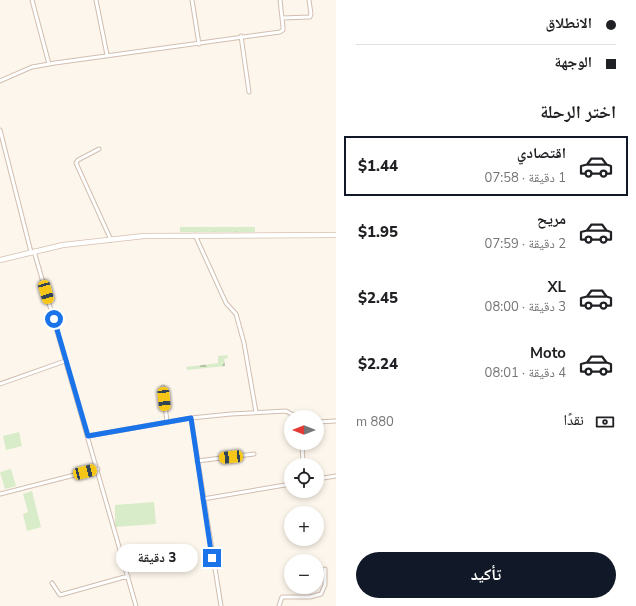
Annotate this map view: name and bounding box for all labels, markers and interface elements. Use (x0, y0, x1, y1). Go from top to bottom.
text: الانطلاق (546, 13, 592, 33)
text: الوجهة (554, 52, 592, 72)
text: اختر الرحلة (540, 100, 616, 124)
text: اقتصادي (517, 143, 566, 163)
icon: car (578, 148, 614, 184)
text: $1.44 (358, 156, 398, 176)
text: 1 دقيقة · 07:58 (485, 169, 566, 187)
text: مريح (537, 209, 566, 229)
icon: car (578, 214, 614, 250)
text: $1.95 (358, 222, 398, 242)
text: 2 دقيقة · 07:59 (485, 235, 566, 253)
text: XL (547, 277, 566, 297)
car (37, 279, 55, 305)
icon: car (578, 280, 614, 316)
text: $2.45 (358, 288, 398, 308)
text: 3 دقيقة · 08:00 (485, 298, 566, 316)
route start (45, 310, 63, 328)
text: Moto (530, 343, 566, 363)
icon: car (578, 346, 614, 382)
text: $2.24 (358, 354, 398, 374)
text: 4 دقيقة · 08:01 (485, 364, 566, 382)
car (157, 386, 171, 412)
north arrow (284, 410, 324, 450)
map controls (284, 410, 324, 594)
text: نقدًا (563, 410, 584, 430)
icon: cash (594, 411, 616, 433)
text: 880 m (356, 413, 394, 431)
car (218, 450, 244, 464)
button: locate (284, 458, 324, 498)
car (72, 463, 98, 481)
button: + (284, 506, 324, 546)
callout: 3 دقيقة (116, 544, 198, 572)
text: 3 دقيقة (138, 549, 176, 567)
route end (203, 549, 221, 567)
button: تأكيد (356, 552, 616, 598)
button: − (284, 554, 324, 594)

